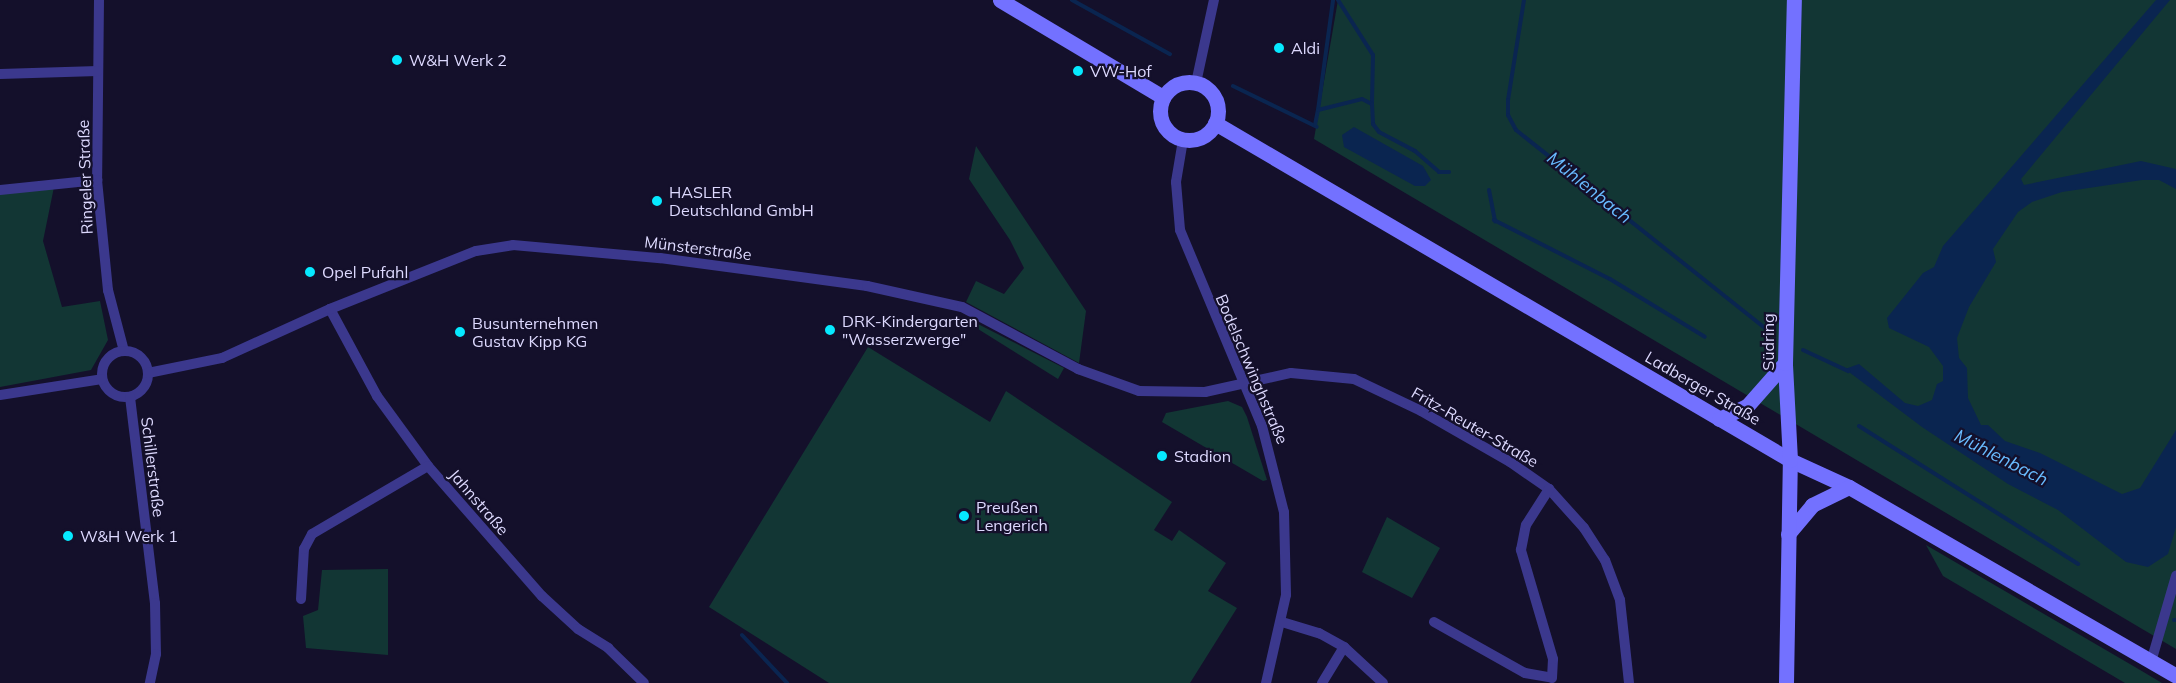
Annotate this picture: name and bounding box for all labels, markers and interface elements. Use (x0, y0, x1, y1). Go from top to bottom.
place label: Aldi (1291, 38, 1320, 58)
marker: Aldi (1272, 41, 1286, 55)
place label: W&H Werk 2 (409, 50, 507, 70)
marker: W&H Werk 2 (390, 53, 404, 67)
place label: VW-Hof (1090, 61, 1152, 81)
marker: VW-Hof (1071, 64, 1085, 78)
street label: Ringeler Straße (73, 119, 97, 235)
water label: Mühlenbach (1543, 147, 1635, 229)
place label: HASLER Deutschland GmbH (669, 182, 814, 220)
marker: HASLER Deutschland GmbH (650, 194, 664, 208)
street label: Münsterstraße (643, 232, 753, 264)
place label: Opel Pufahl (322, 262, 408, 282)
marker: Opel Pufahl (303, 265, 317, 279)
street label: Bodelschwinghstraße (1212, 291, 1292, 447)
place label: DRK-Kindergarten "Wasserzwerge" (842, 311, 978, 349)
place label: Busunternehmen Gustav Kipp KG (472, 313, 598, 351)
street label: Südring (1758, 313, 1778, 371)
marker: DRK-Kindergarten "Wasserzwerge" (823, 323, 837, 337)
marker: Busunternehmen Gustav Kipp KG (453, 325, 467, 339)
street label: Ladberger Straße (1642, 347, 1764, 429)
street label: Fritz-Reuter-Straße (1408, 383, 1542, 471)
street label: Schillerstraße (137, 416, 169, 518)
water label: Mühlenbach (1951, 425, 2051, 491)
place label: Stadion (1174, 446, 1231, 466)
marker: Stadion (1155, 449, 1169, 463)
street label: Jahnstraße (445, 465, 513, 539)
place label: Preußen Lengerich (976, 497, 1048, 535)
marker: Preußen Lengerich (957, 509, 971, 523)
place label: W&H Werk 1 (80, 526, 178, 546)
marker: W&H Werk 1 (61, 529, 75, 543)

